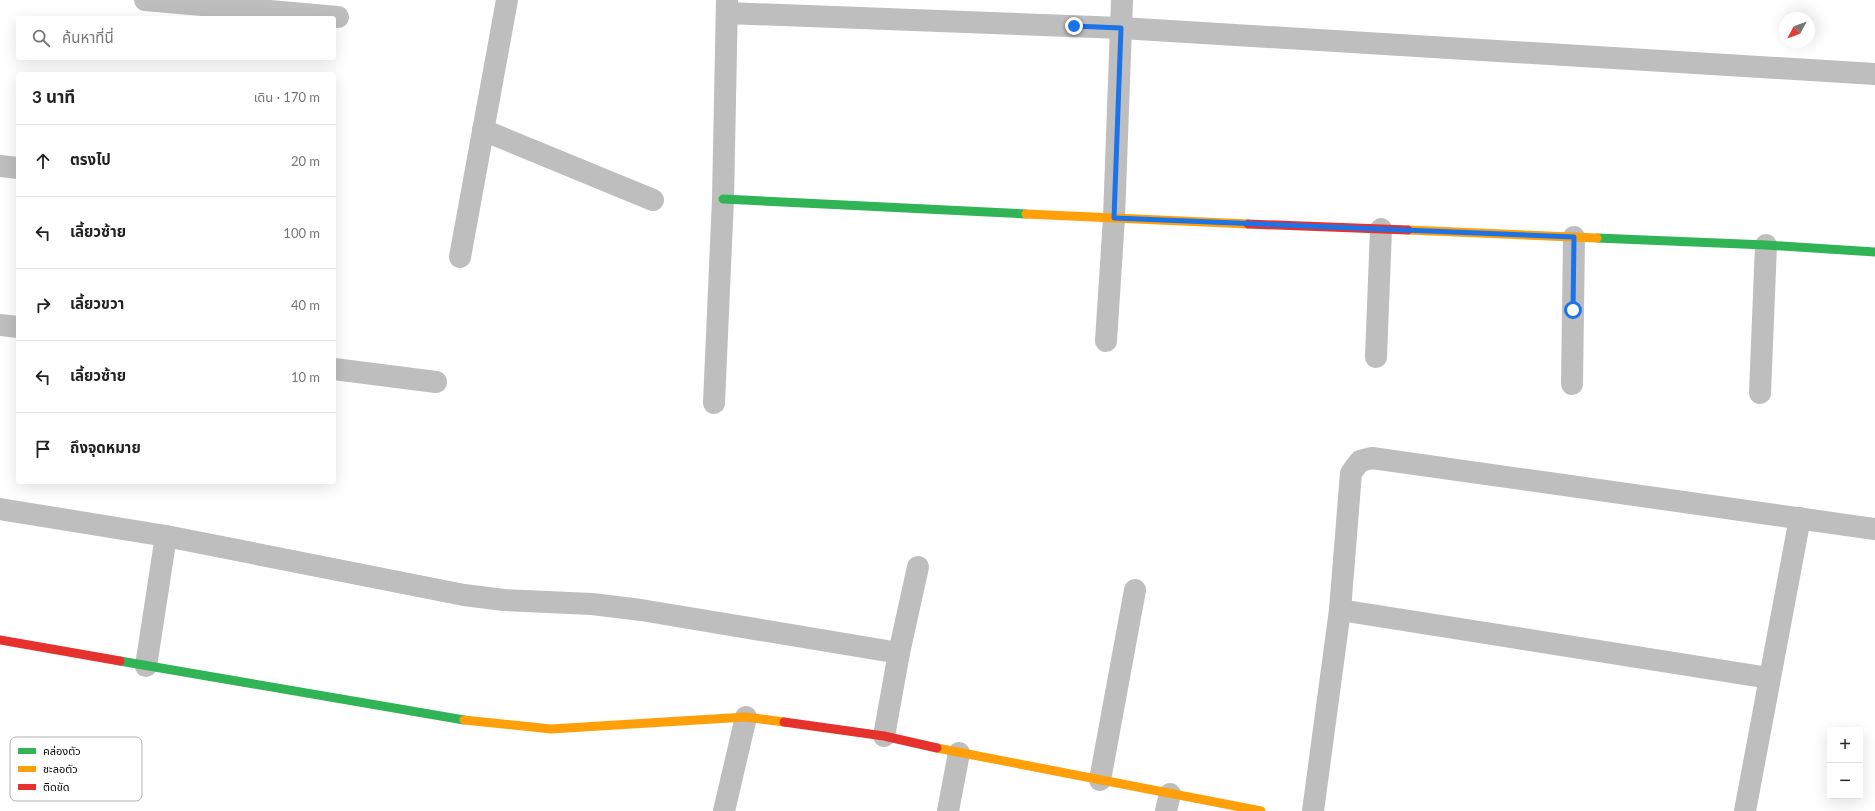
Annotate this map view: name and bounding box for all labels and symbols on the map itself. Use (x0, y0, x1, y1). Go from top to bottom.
north arrow (1779, 12, 1815, 48)
route end (1065, 17, 1083, 35)
route start (1564, 301, 1582, 319)
legend (10, 737, 142, 801)
text: คล่องตัว (43, 744, 81, 757)
text: ชะลอตัว (43, 762, 78, 775)
text: ติดขัด (43, 780, 70, 793)

